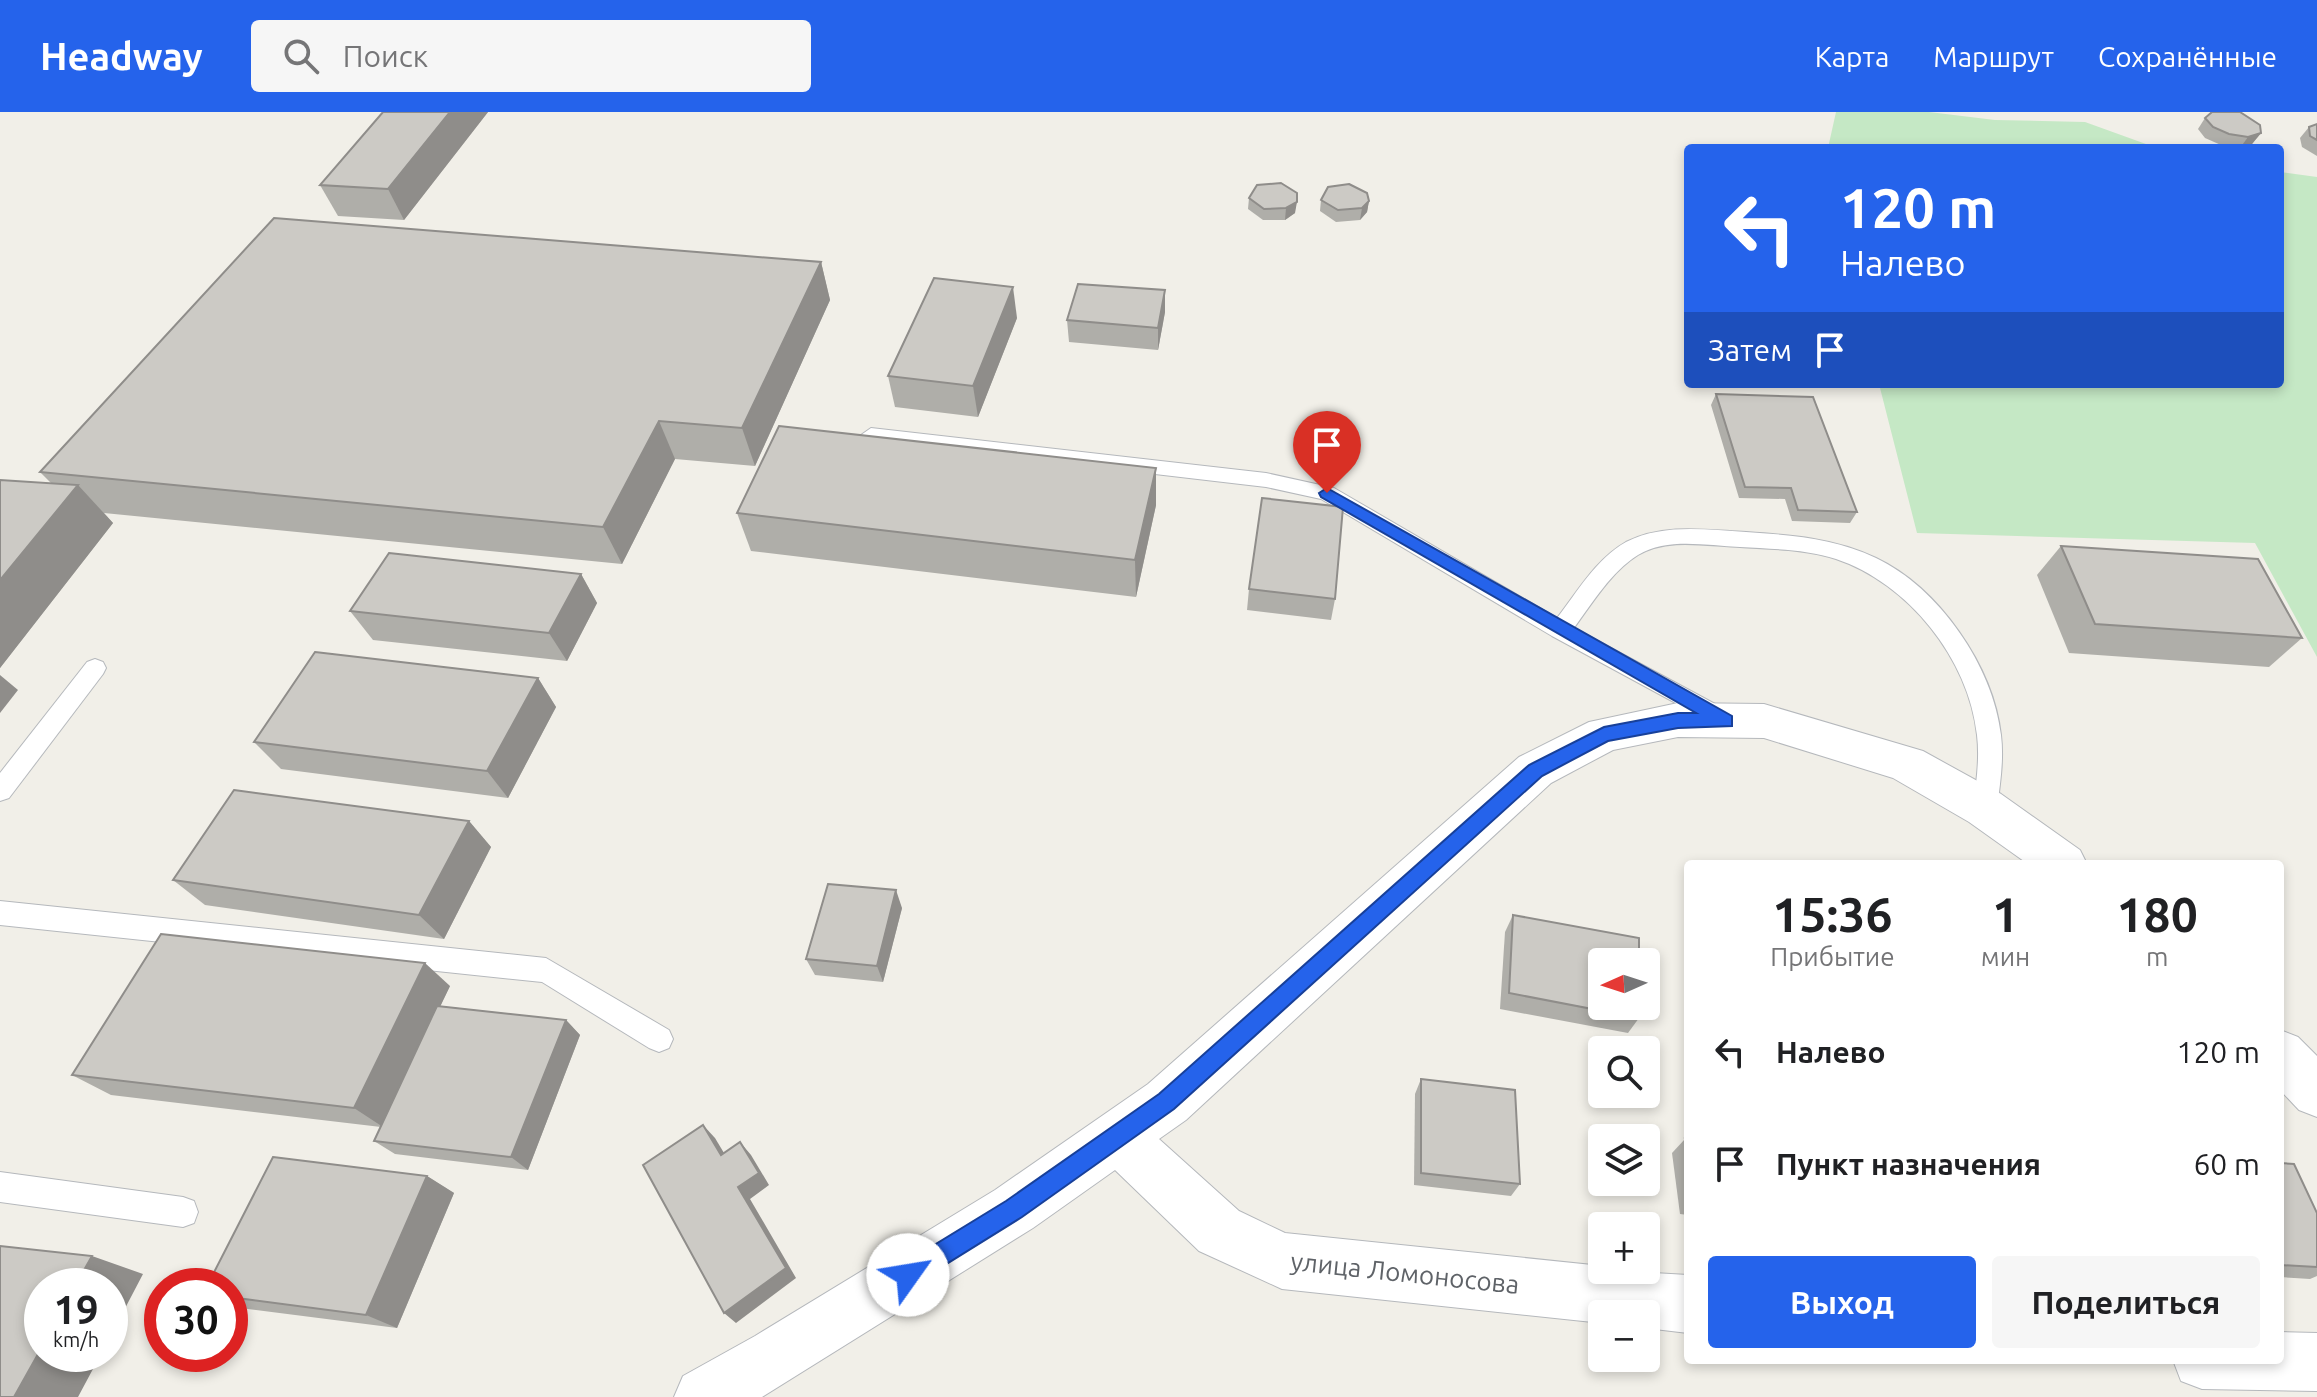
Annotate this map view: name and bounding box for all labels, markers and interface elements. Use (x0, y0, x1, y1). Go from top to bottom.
search box (251, 20, 811, 92)
icon: search (279, 34, 323, 78)
text: Headway (40, 35, 203, 77)
text: Поиск (343, 39, 428, 73)
text: Карта (1815, 41, 1889, 72)
text: Маршрут (1933, 41, 2054, 72)
text: Сохранённые (2098, 41, 2277, 72)
icon: left (1708, 176, 1812, 280)
text: 120 m (1840, 176, 1996, 239)
text: Налево (1840, 242, 1965, 283)
icon: arrive (1808, 328, 1852, 372)
text: Затем (1708, 333, 1792, 367)
pin (1293, 411, 1361, 493)
icon: arrive (1305, 423, 1349, 467)
text: 15:36 (1772, 887, 1892, 941)
text: 1 (1992, 887, 2019, 941)
text: 180 (2117, 887, 2198, 941)
text: Прибытие (1770, 942, 1895, 971)
text: мин (1981, 942, 2030, 971)
text: m (2146, 942, 2168, 971)
north arrow (1588, 948, 1660, 1020)
map controls (1588, 948, 1660, 1372)
icon: left (1708, 1030, 1752, 1074)
text: Налево (1776, 1035, 1886, 1069)
text: 120 m (2176, 1035, 2260, 1069)
button: search (1588, 1036, 1660, 1108)
button: layers (1588, 1124, 1660, 1196)
icon: arrive (1708, 1142, 1752, 1186)
text: Пункт назначения (1776, 1147, 2041, 1181)
text: 60 m (2193, 1147, 2260, 1181)
button: + (1588, 1212, 1660, 1284)
position arrow (866, 1233, 950, 1317)
street label: улица Ломоносова (1289, 1246, 1521, 1299)
button: Выход (1708, 1256, 1976, 1348)
button: Поделиться (1992, 1256, 2260, 1348)
speed limit sign: 30 (144, 1268, 248, 1372)
text: 19 (53, 1287, 99, 1332)
button: − (1588, 1300, 1660, 1372)
text: km/h (53, 1328, 99, 1351)

